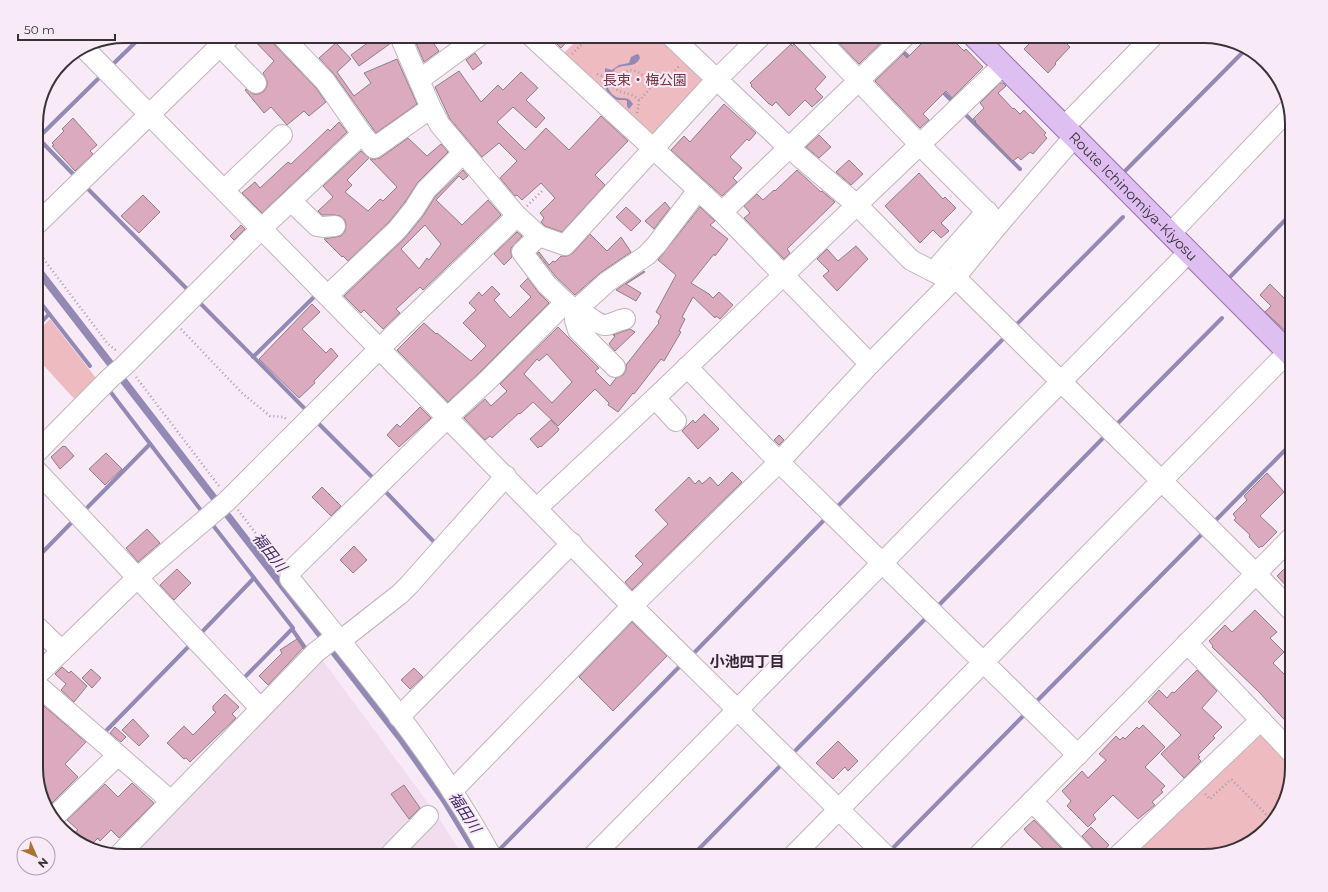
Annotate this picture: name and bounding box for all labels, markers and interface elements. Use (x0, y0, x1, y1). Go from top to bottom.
scale bar (18, 16, 115, 42)
text: 50 m (24, 22, 55, 37)
park label: 長束・梅公園 (603, 71, 687, 89)
street label: Route Ichinomiya-Kiyosu (1065, 128, 1201, 265)
water label: 福田川 (249, 528, 293, 577)
district label: 小池四丁目 (709, 652, 785, 671)
water label: 福田川 (445, 788, 486, 838)
north arrow (16, 836, 56, 876)
text: N (35, 855, 51, 871)

